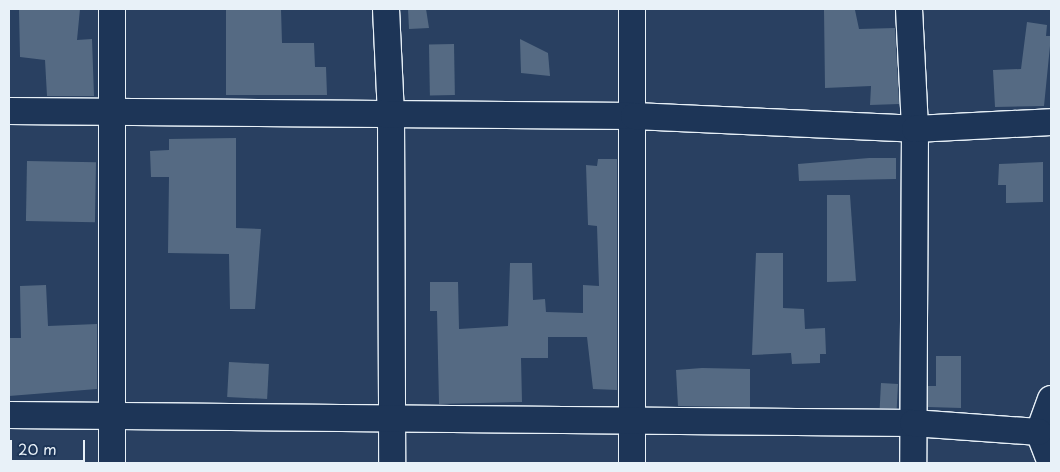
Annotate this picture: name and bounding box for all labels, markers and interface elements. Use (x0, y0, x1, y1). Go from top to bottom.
scale bar (12, 430, 88, 462)
text: 20 m (18, 437, 57, 460)

